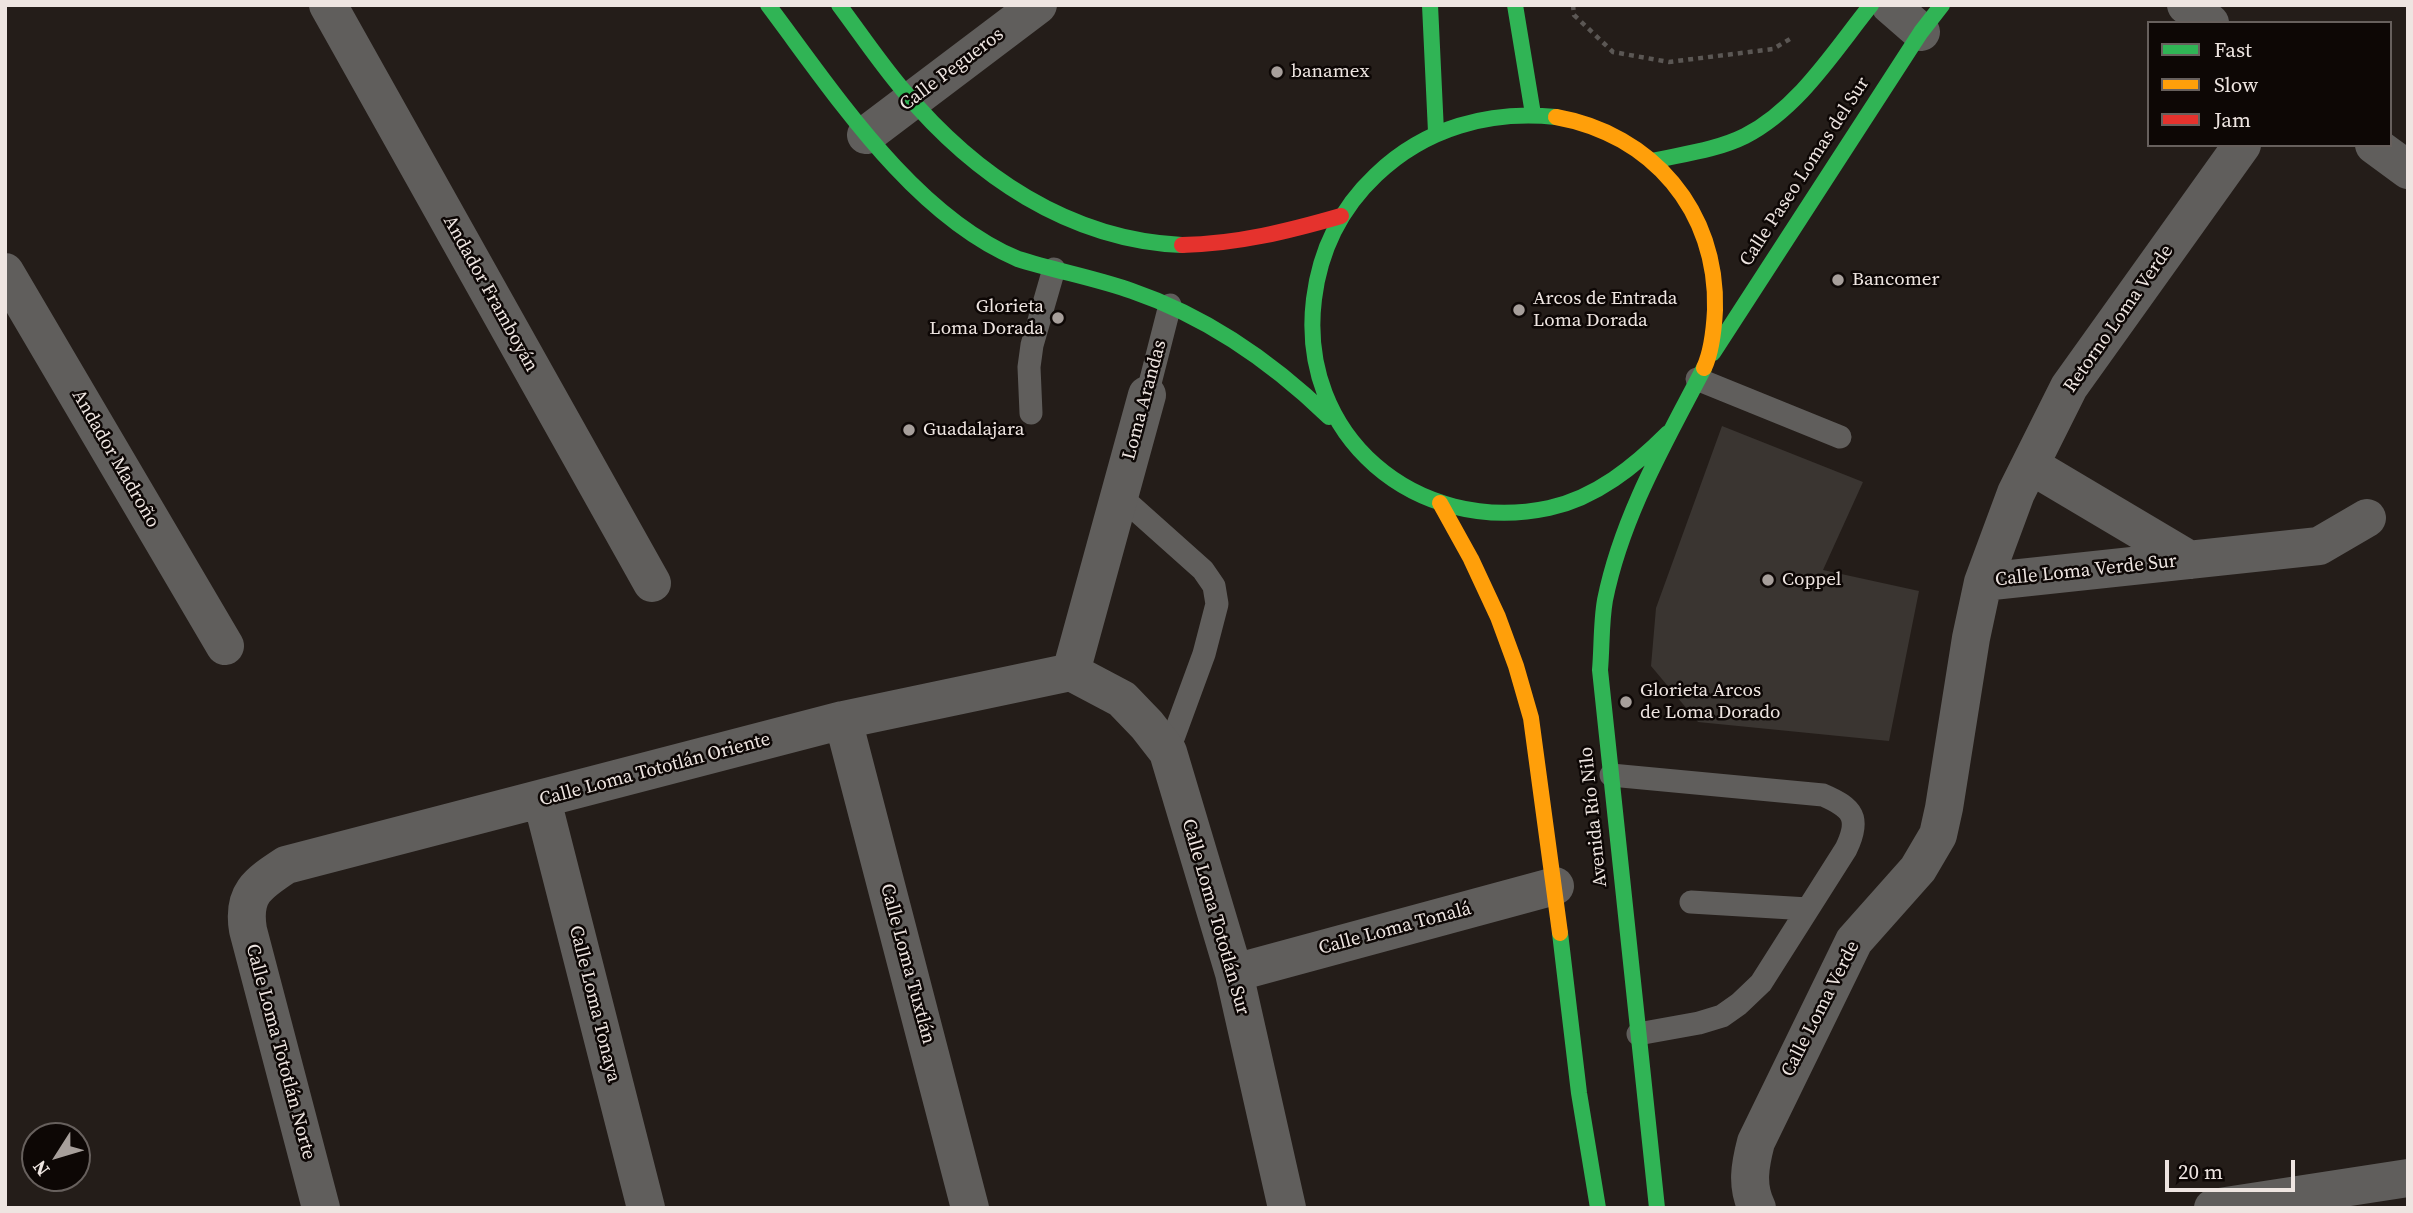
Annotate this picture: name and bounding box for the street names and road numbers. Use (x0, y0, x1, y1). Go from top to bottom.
street label: Calle Pegueros (895, 23, 1009, 117)
street label: Calle Paseo Lomas del Sur (1735, 73, 1875, 271)
street label: Andador Framboyán (438, 212, 542, 376)
street label: Retorno Loma Verde (2059, 241, 2179, 397)
street label: Loma Arandas (1118, 338, 1172, 462)
street label: Andador Madroño (66, 386, 164, 532)
street label: Calle Loma Verde Sur (1994, 550, 2178, 592)
street label: Calle Loma Tototlán Oriente (537, 728, 773, 812)
street label: Avenida Río Nilo (1575, 746, 1613, 888)
street label: Calle Loma Tototlán Sur (1176, 816, 1254, 1018)
street label: Calle Loma Tuxtlán (875, 881, 939, 1047)
street label: Calle Loma Tonalá (1316, 898, 1474, 960)
street label: Calle Loma Tonaya (563, 923, 625, 1085)
street label: Calle Loma Verde (1777, 937, 1865, 1081)
street label: Calle Loma Tototlán Norte (240, 942, 320, 1162)

